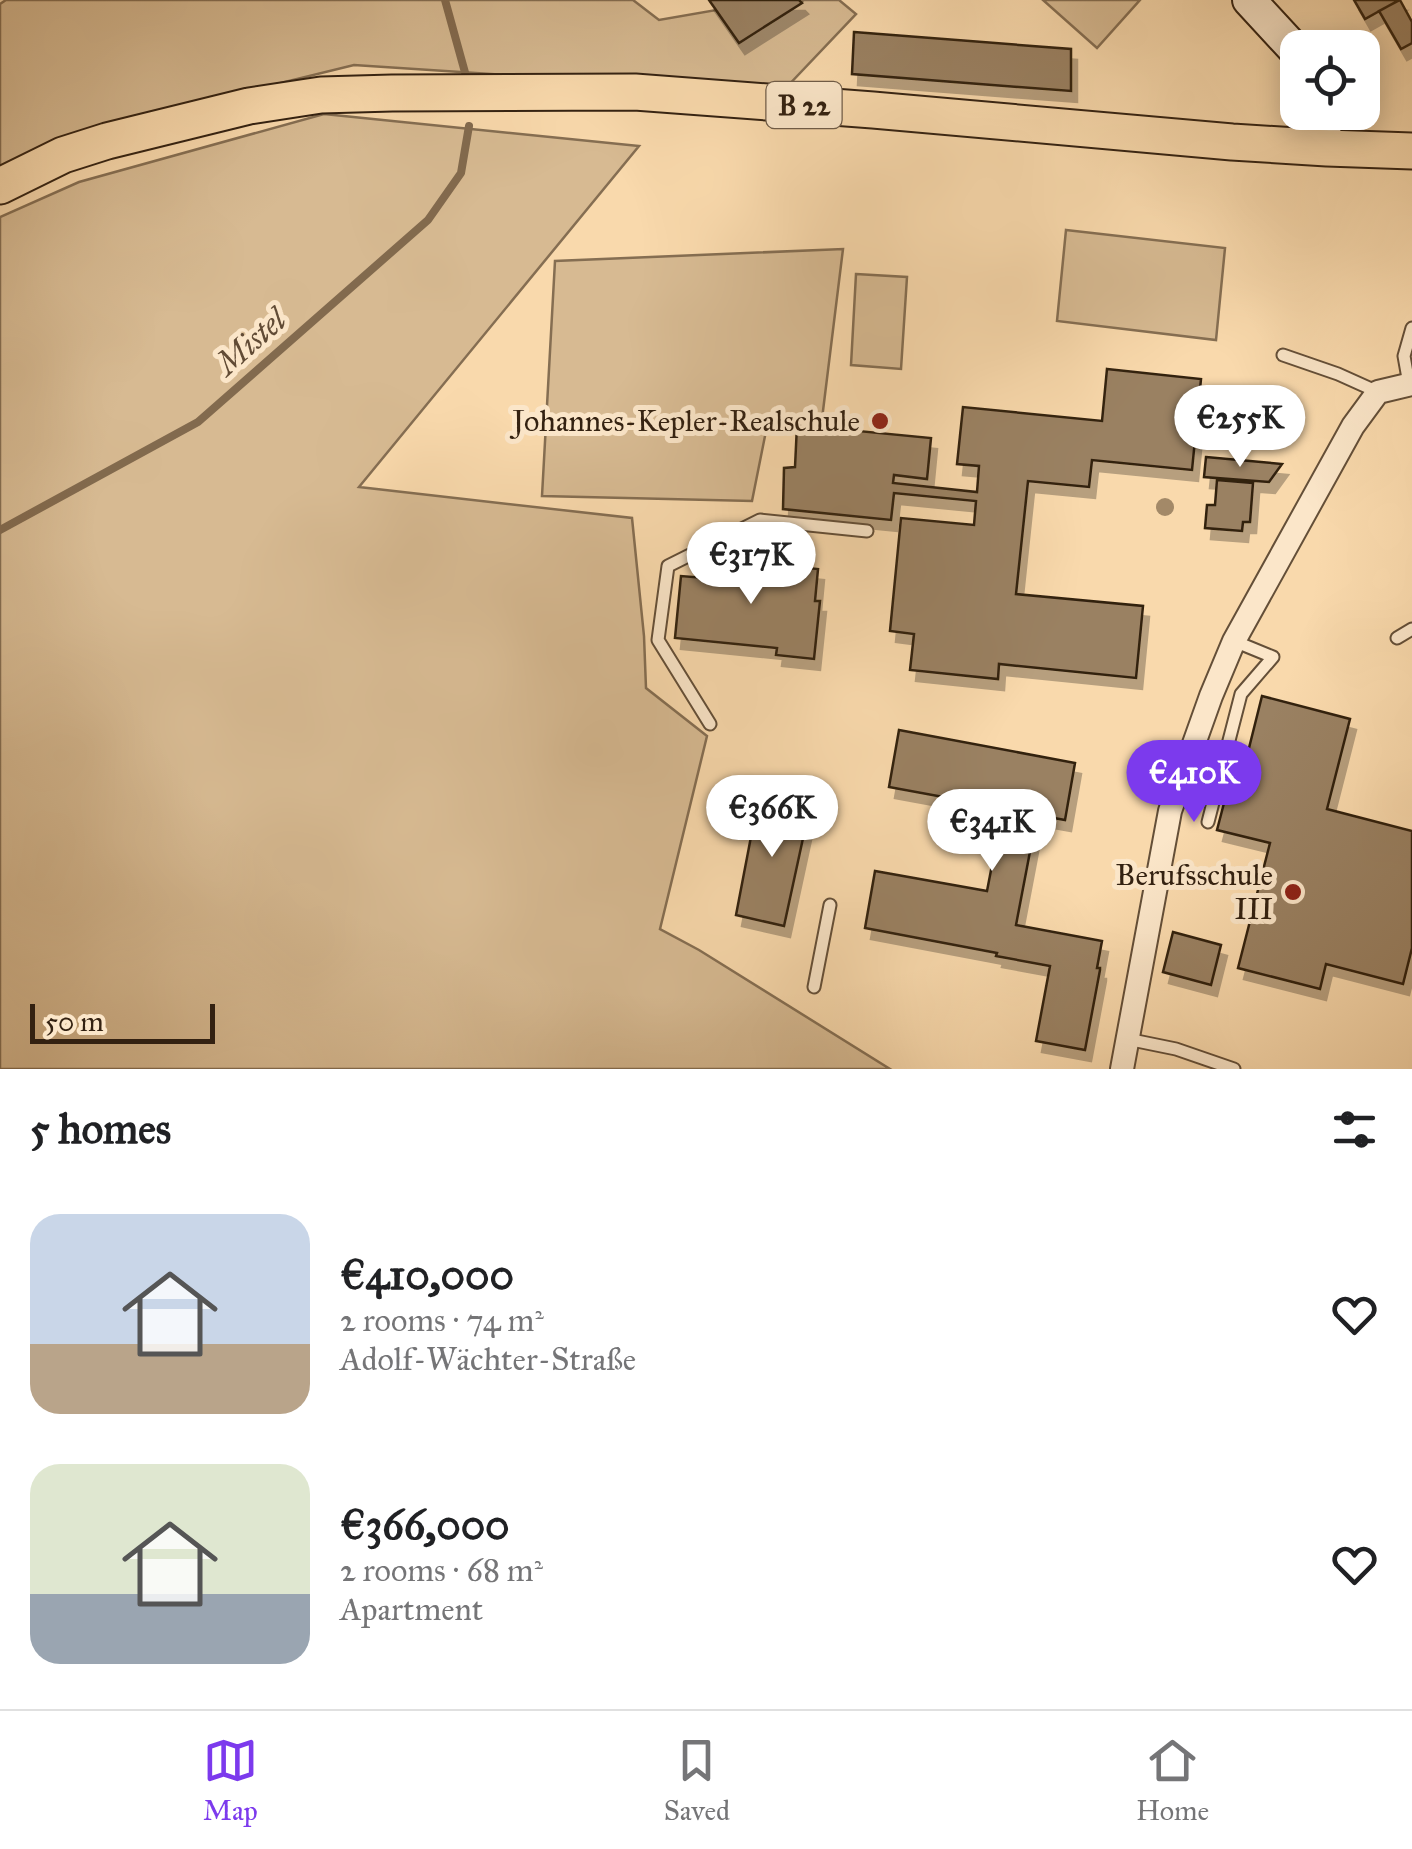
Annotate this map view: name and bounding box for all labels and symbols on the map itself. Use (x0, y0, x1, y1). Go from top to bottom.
road number: B 22 (766, 82, 842, 128)
water label: Mistel (206, 299, 296, 385)
pin: €255K (1170, 385, 1310, 470)
place label: Johannes-Kepler-Realschule (510, 403, 860, 439)
marker: Johannes-Kepler-Realschule (869, 410, 891, 432)
pin: €317K (681, 522, 821, 607)
pin: €410K (1124, 740, 1264, 825)
pin: €366K (702, 775, 842, 860)
pin: €341K (922, 789, 1062, 874)
place label: Berufsschule III (1116, 857, 1273, 927)
marker: Berufsschule III (1282, 881, 1304, 903)
scale bar (30, 999, 215, 1044)

